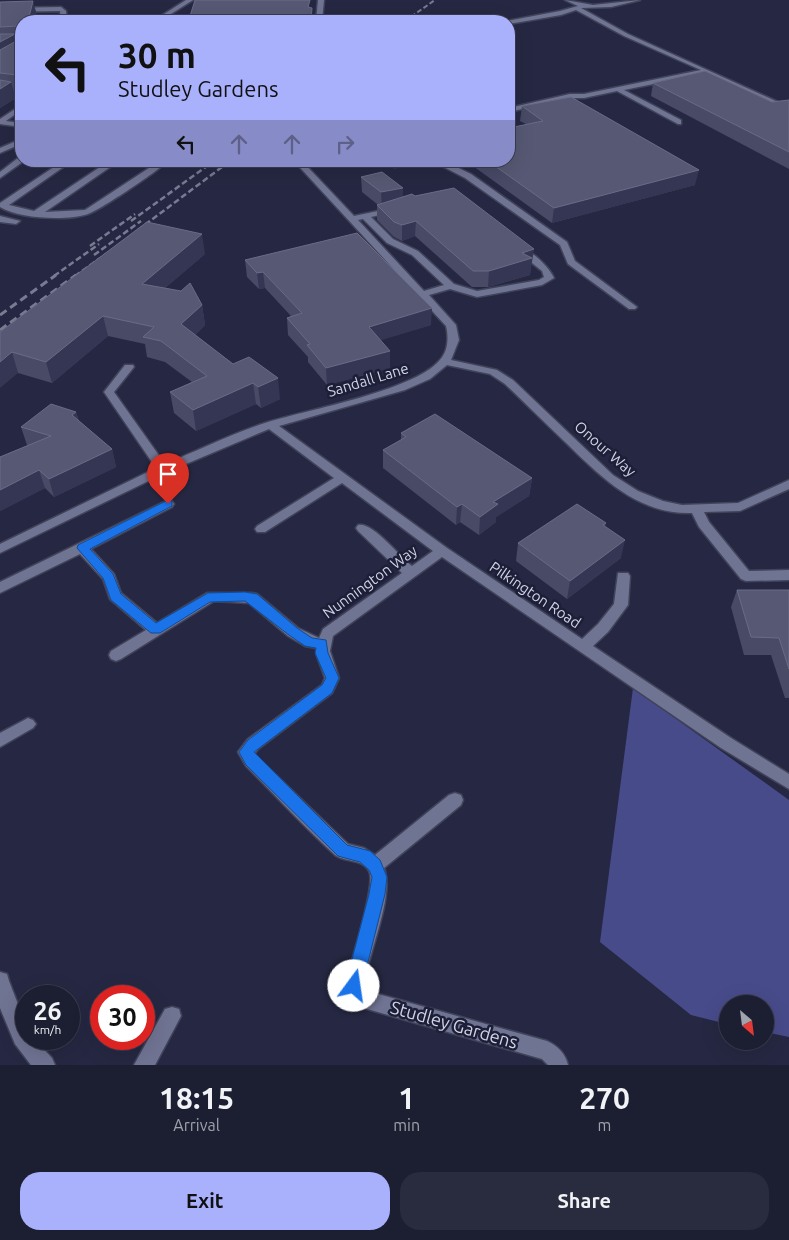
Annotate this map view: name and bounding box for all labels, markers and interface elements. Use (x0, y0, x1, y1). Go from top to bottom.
icon: left (35, 35, 100, 100)
text: 30 m (118, 35, 196, 75)
text: Studley Gardens (118, 76, 279, 101)
icon: left (172, 130, 200, 158)
icon: ahead (225, 130, 253, 158)
icon: ahead (278, 130, 306, 158)
icon: right (331, 130, 359, 158)
street label: Sandall Lane (325, 359, 411, 400)
street label: Onour Way (571, 418, 639, 480)
pin (147, 453, 189, 504)
icon: arrive (154, 460, 182, 488)
street label: Nunnington Way (319, 542, 420, 622)
street label: Pilkington Road (487, 558, 584, 631)
position arrow (327, 959, 379, 1011)
speed limit sign: 30 (90, 985, 155, 1050)
north arrow (719, 995, 774, 1050)
map controls (719, 995, 774, 1050)
street label: Studley Gardens (388, 996, 520, 1052)
text: 26 (33, 997, 62, 1025)
text: km/h (34, 1023, 61, 1036)
text: 18:15 (159, 1081, 234, 1115)
text: 1 (398, 1081, 415, 1115)
text: 270 (579, 1081, 630, 1115)
text: Arrival (173, 1116, 220, 1134)
text: min (393, 1116, 420, 1134)
text: m (598, 1116, 611, 1134)
button: Exit (20, 1172, 390, 1230)
button: Share (400, 1172, 769, 1230)

